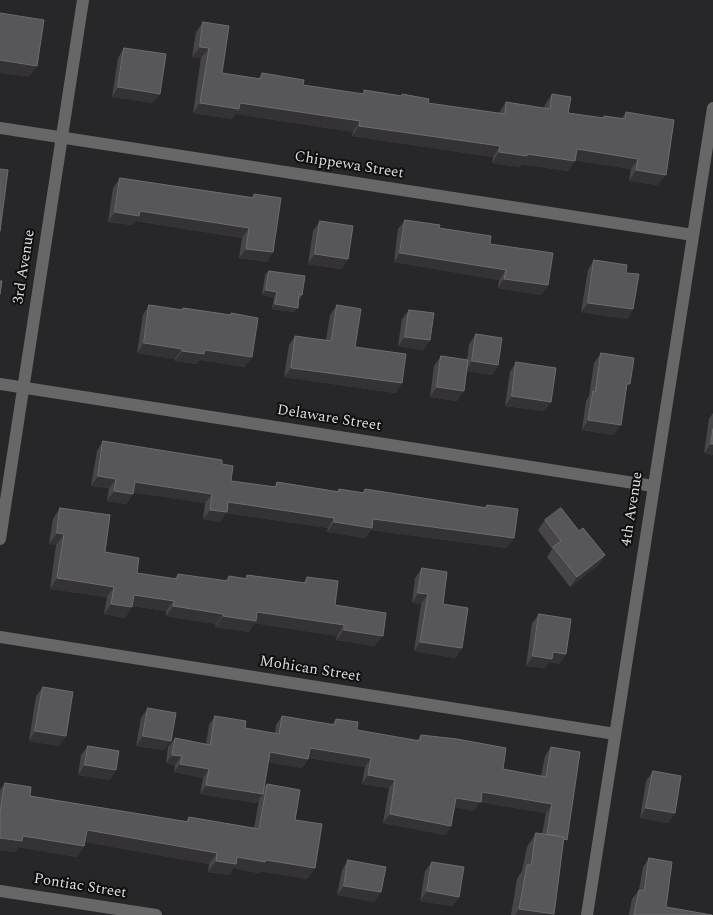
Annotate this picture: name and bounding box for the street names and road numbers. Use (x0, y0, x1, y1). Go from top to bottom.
street label: Chippewa Street (293, 148, 405, 184)
street label: 3rd Avenue (10, 229, 40, 305)
street label: Delaware Street (275, 402, 383, 436)
street label: 4th Avenue (618, 471, 648, 547)
street label: Mohican Street (258, 653, 362, 687)
street label: Pontiac Street (32, 871, 128, 903)

